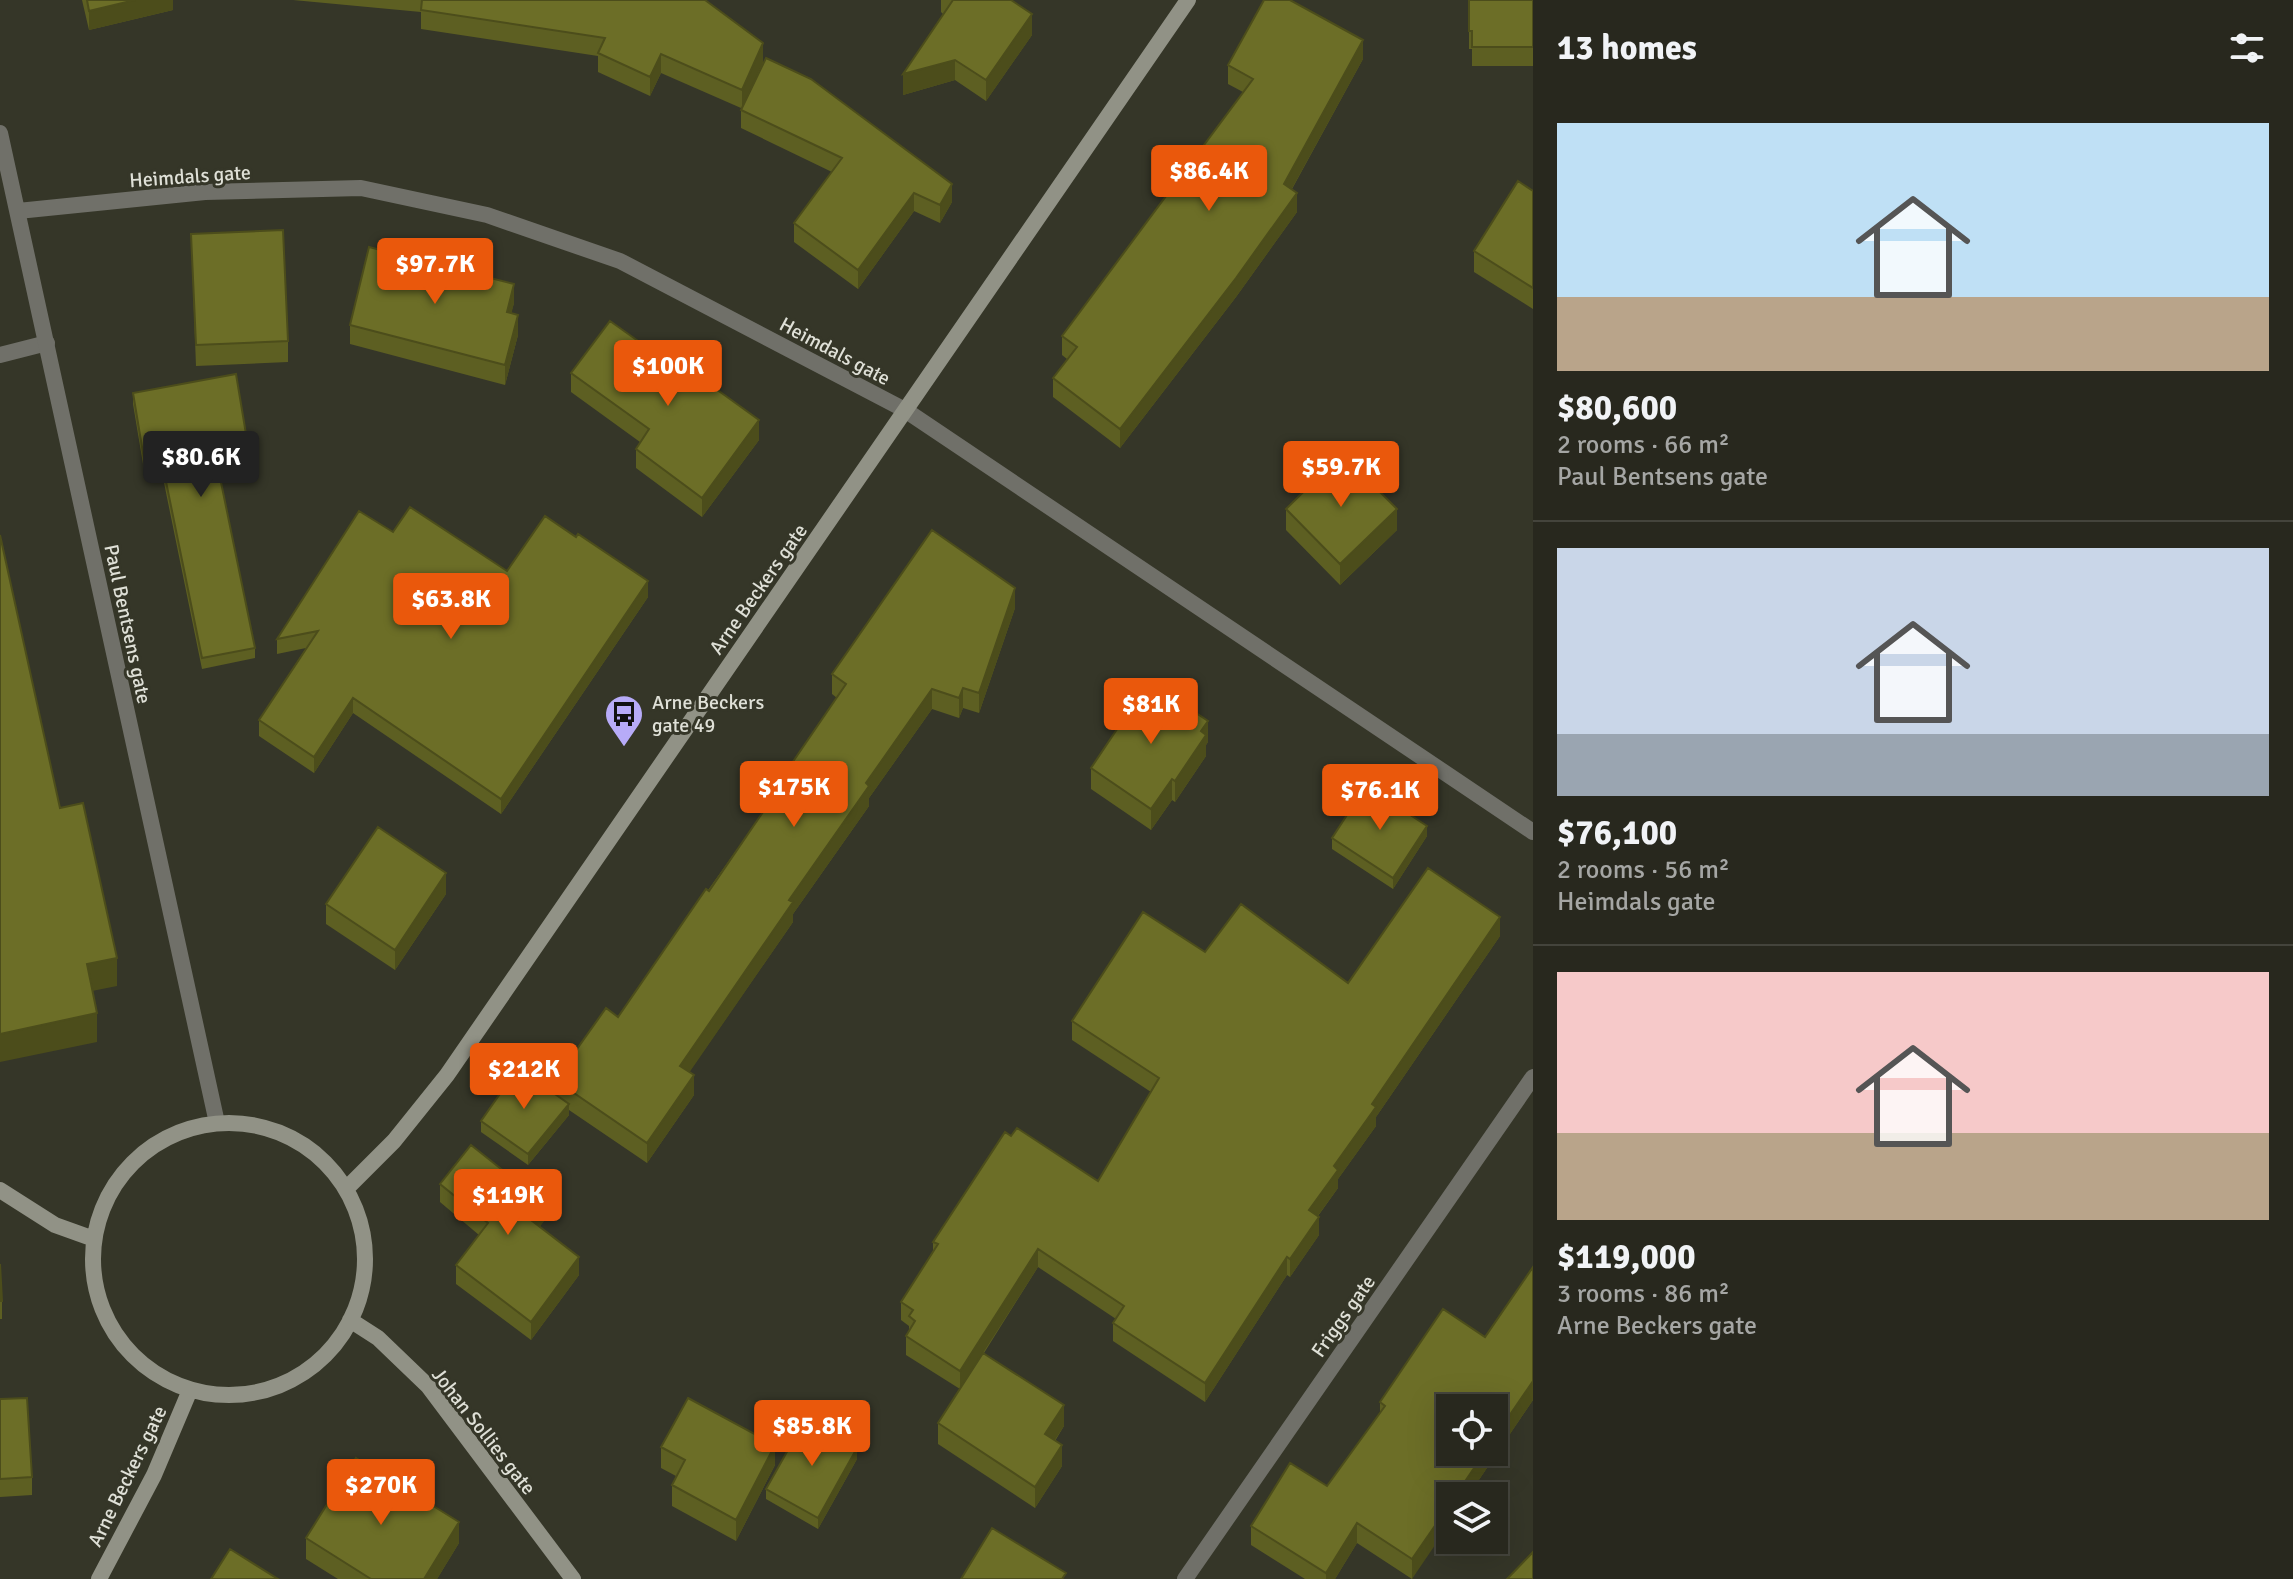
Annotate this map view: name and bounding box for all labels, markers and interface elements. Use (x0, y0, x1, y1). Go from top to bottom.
icon: filters (2225, 26, 2269, 70)
text: 13 homes (1557, 27, 1697, 69)
pin: $86.4K (1144, 145, 1274, 213)
text: $86.4K (1169, 155, 1249, 187)
street label: Heimdals gate (128, 160, 252, 193)
icon: home (1841, 175, 1985, 319)
pin: $97.7K (370, 238, 500, 306)
text: $97.7K (395, 248, 475, 280)
street label: Heimdals gate (775, 312, 894, 391)
pin: $100K (612, 340, 724, 408)
text: $100K (632, 350, 704, 382)
text: $80,600 (1557, 387, 1677, 429)
text: 2 rooms · 66 m² (1557, 429, 1730, 461)
pin: $80.6K (136, 431, 266, 499)
text: $80.6K (161, 441, 241, 473)
pin: $59.7K (1276, 441, 1406, 509)
text: $59.7K (1301, 451, 1381, 483)
text: Paul Bentsens gate (1557, 461, 1768, 493)
street label: Arne Beckers gate (704, 519, 813, 659)
street label: Paul Bentsens gate (98, 542, 157, 706)
pin: $63.8K (386, 573, 516, 641)
text: $63.8K (411, 583, 491, 615)
icon: home (1841, 600, 1985, 744)
pin: $81K (1104, 678, 1198, 746)
text: $81K (1122, 688, 1180, 720)
place label: Arne Beckers gate 49 (652, 690, 764, 738)
bus stop icon: Arne Beckers gate 49 (603, 693, 645, 748)
pin: $175K (738, 761, 850, 829)
pin: $76.1K (1315, 764, 1445, 832)
text: $175K (758, 771, 830, 803)
text: $76.1K (1340, 774, 1420, 806)
text: $76,100 (1557, 812, 1677, 854)
text: 2 rooms · 56 m² (1557, 854, 1730, 886)
text: Heimdals gate (1557, 886, 1716, 918)
icon: home (1841, 1024, 1985, 1168)
pin: $212K (468, 1043, 580, 1111)
text: $212K (488, 1053, 560, 1085)
pin: $119K (452, 1169, 564, 1237)
text: $119K (472, 1179, 544, 1211)
text: $119,000 (1557, 1236, 1696, 1278)
street label: Friggs gate (1306, 1270, 1381, 1362)
text: 3 rooms · 86 m² (1557, 1278, 1730, 1310)
text: Arne Beckers gate (1557, 1310, 1757, 1342)
street label: Johan Sollies gate (426, 1363, 541, 1500)
map controls (1436, 1394, 1508, 1554)
button: locate (1436, 1394, 1508, 1466)
pin: $85.8K (747, 1400, 877, 1468)
street label: Arne Beckers gate (82, 1402, 172, 1551)
text: $85.8K (772, 1410, 852, 1442)
pin: $270K (325, 1459, 437, 1527)
text: $270K (345, 1469, 417, 1501)
button: layers (1436, 1482, 1508, 1554)

